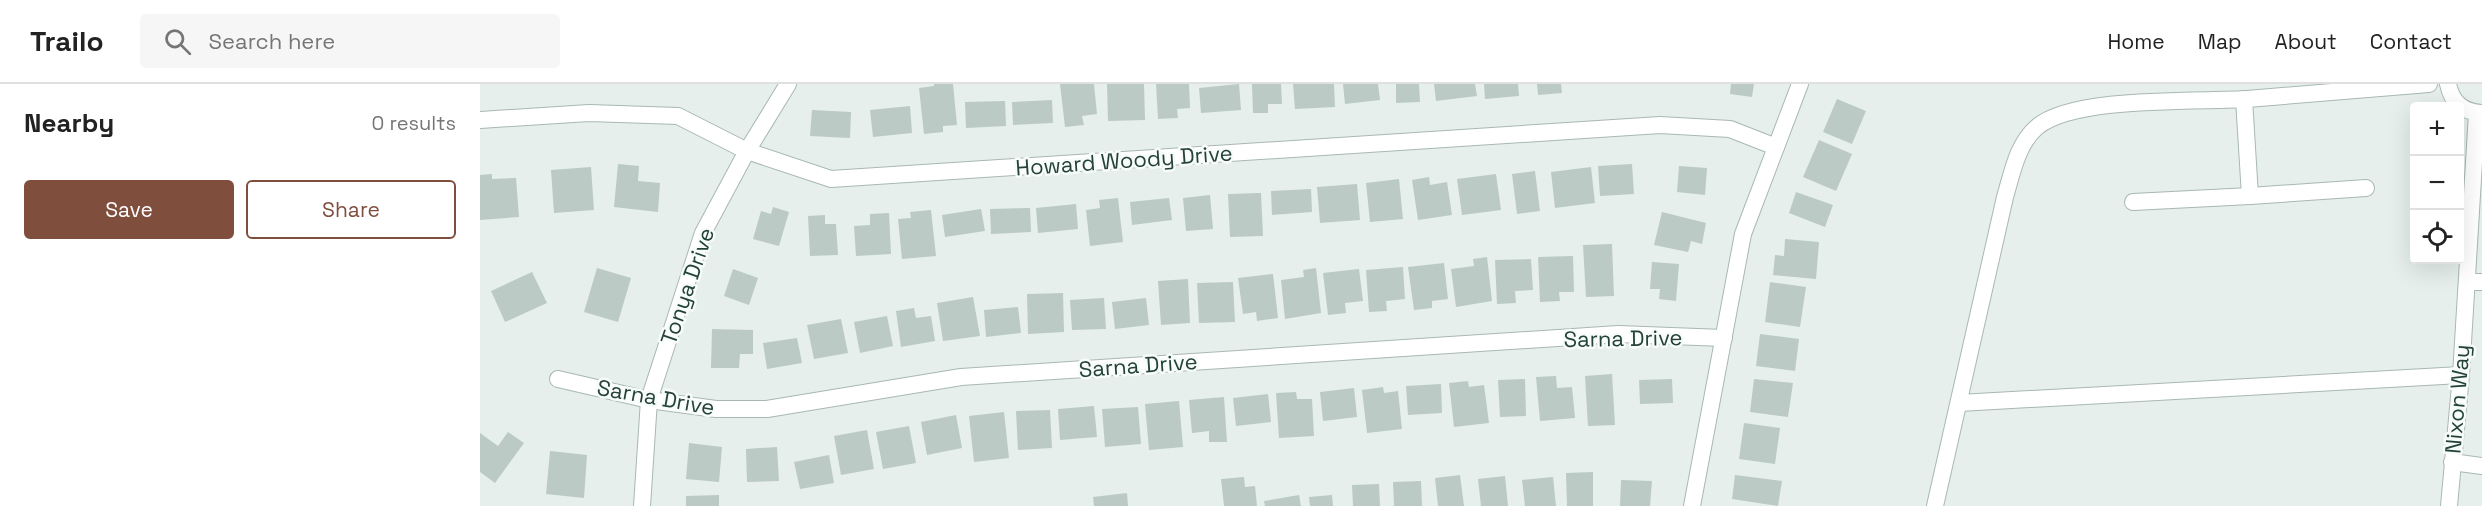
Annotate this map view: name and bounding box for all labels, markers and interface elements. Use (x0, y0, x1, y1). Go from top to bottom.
search box (140, 14, 560, 68)
text: Trailo (30, 23, 104, 59)
icon: search (161, 25, 194, 58)
text: Search here (209, 27, 335, 55)
text: Home (2107, 28, 2165, 55)
text: Map (2198, 28, 2242, 55)
text: About (2275, 28, 2337, 55)
text: Contact (2370, 28, 2452, 55)
map controls (2410, 102, 2464, 264)
button: + (2410, 102, 2464, 156)
text: Nearby (24, 106, 114, 140)
text: 0 results (372, 110, 456, 136)
street label: Howard Woody Drive (1014, 138, 1234, 182)
button: − (2410, 156, 2464, 210)
button: Save (24, 180, 234, 239)
button: Share (246, 180, 456, 239)
button: locate (2410, 210, 2464, 264)
street label: Tonya Drive (654, 224, 720, 348)
street label: Sarna Drive (1563, 323, 1683, 353)
street label: Nixon Way (2438, 343, 2476, 455)
street label: Sarna Drive (1078, 347, 1198, 383)
street label: Sarna Drive (595, 373, 717, 421)

